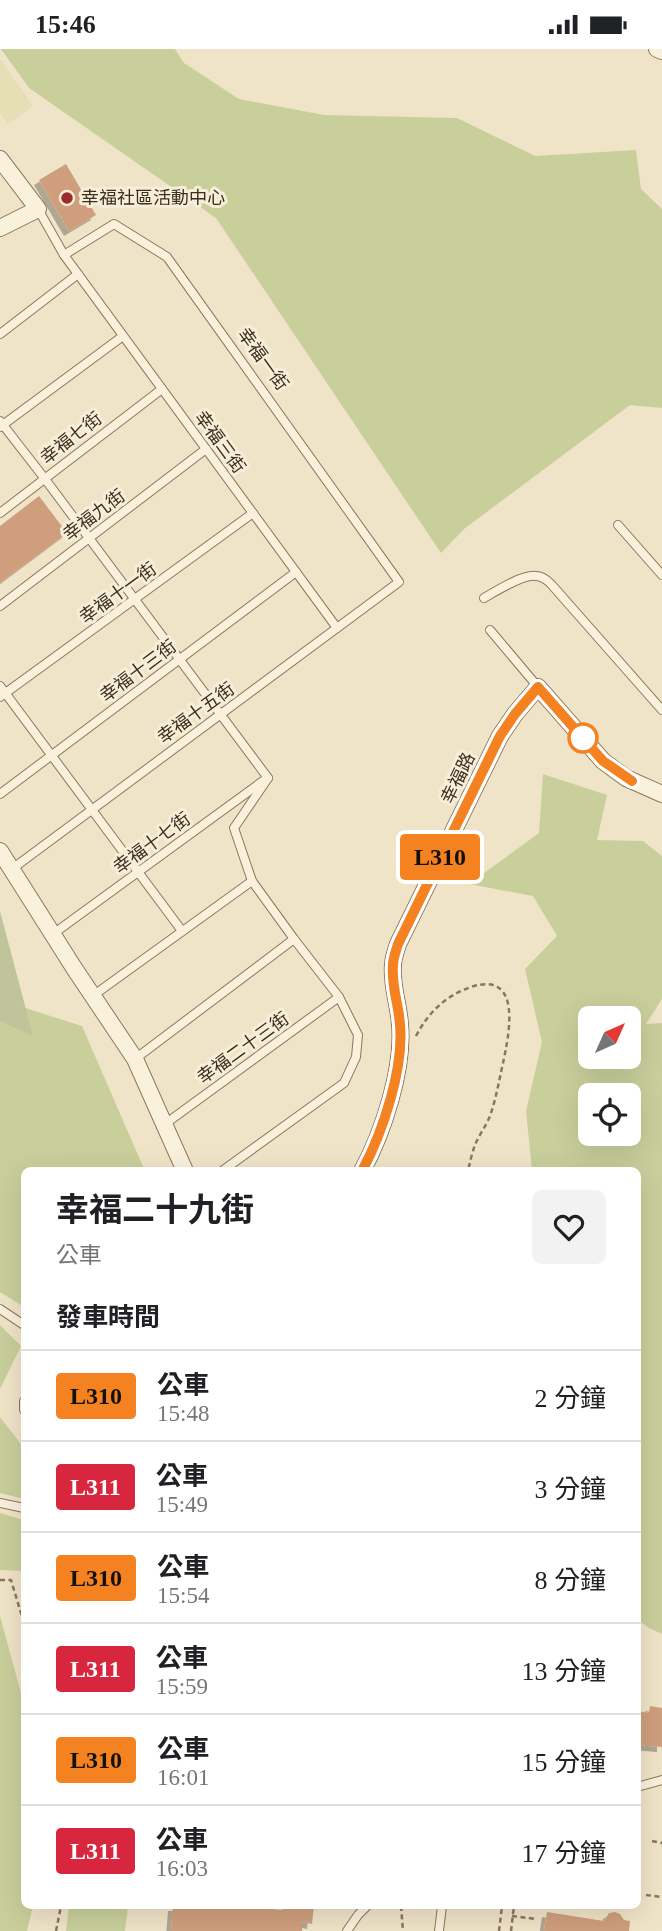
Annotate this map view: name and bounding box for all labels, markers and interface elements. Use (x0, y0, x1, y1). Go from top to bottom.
text: 15:46 (35, 10, 96, 39)
place label: 幸福社區活動中心 (81, 188, 225, 208)
marker: 幸福社區活動中心 (59, 190, 75, 206)
street label: 幸福一街 (234, 324, 292, 394)
street label: 幸福三街 (191, 407, 249, 477)
street label: 幸福七街 (36, 408, 106, 468)
street label: 幸福九街 (59, 485, 129, 545)
street label: 幸福十一街 (76, 558, 160, 628)
street label: 幸福十三街 (96, 636, 180, 706)
street label: 幸福十五街 (154, 678, 238, 748)
unlabelled marker (568, 723, 598, 753)
street label: 幸福路 (437, 749, 479, 807)
street label: 幸福十七街 (110, 808, 194, 878)
line badge: L310 (391, 834, 489, 880)
text: L310 (414, 844, 466, 870)
north arrow (578, 1006, 640, 1069)
map controls (578, 1006, 641, 1146)
street label: 幸福二十三街 (193, 1008, 293, 1088)
button: locate (578, 1083, 641, 1146)
button: heart (532, 1190, 606, 1264)
text: 幸福二十九街 (56, 1192, 254, 1228)
text: 公車 (56, 1243, 102, 1268)
text: 發車時間 (56, 1303, 160, 1332)
text: 公車 (157, 1371, 209, 1400)
text: L310 (70, 1383, 122, 1409)
text: 2 分鐘 (534, 1384, 606, 1413)
text: 15:48 (157, 1401, 209, 1426)
text: 公車 (156, 1462, 208, 1491)
text: L311 (70, 1474, 121, 1500)
text: 3 分鐘 (534, 1475, 606, 1504)
text: 15:49 (156, 1492, 208, 1517)
text: 公車 (157, 1553, 209, 1582)
text: L310 (70, 1565, 122, 1591)
text: 8 分鐘 (534, 1566, 606, 1595)
text: 15:54 (157, 1583, 209, 1608)
text: 公車 (156, 1644, 208, 1673)
text: L311 (70, 1656, 121, 1682)
text: 13 分鐘 (521, 1657, 606, 1686)
text: 15:59 (156, 1674, 208, 1699)
text: 公車 (157, 1735, 209, 1764)
text: L310 (70, 1747, 122, 1773)
text: 15 分鐘 (521, 1748, 606, 1777)
text: 16:01 (157, 1765, 209, 1790)
text: 公車 (156, 1826, 208, 1855)
text: L311 (70, 1838, 121, 1864)
text: 17 分鐘 (521, 1839, 606, 1868)
text: 16:03 (156, 1856, 208, 1881)

